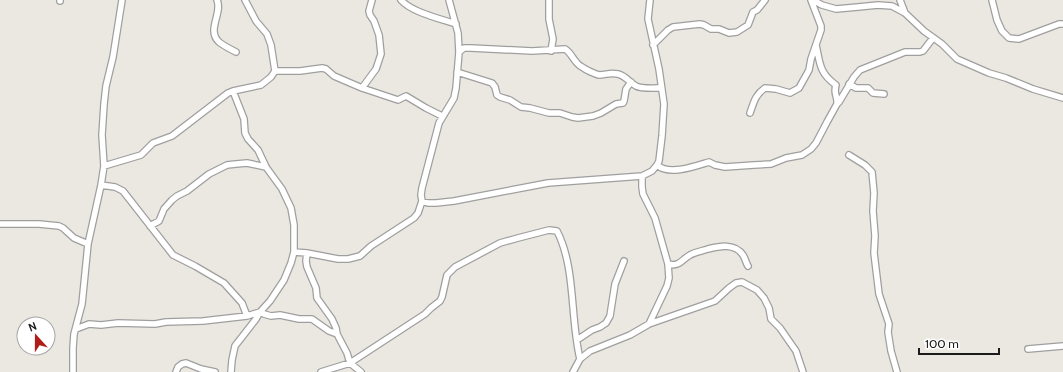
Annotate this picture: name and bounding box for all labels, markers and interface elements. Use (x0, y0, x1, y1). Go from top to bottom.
north arrow (16, 316, 56, 356)
text: N (26, 319, 39, 335)
scale bar (919, 330, 999, 356)
text: 100 m (925, 336, 959, 351)

